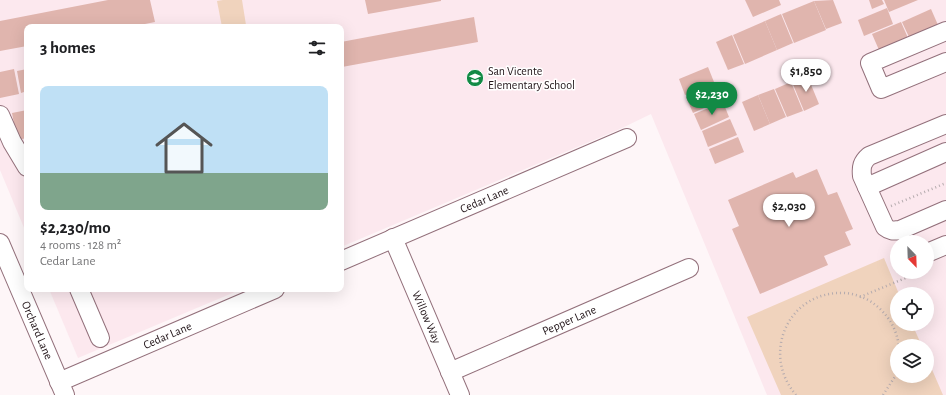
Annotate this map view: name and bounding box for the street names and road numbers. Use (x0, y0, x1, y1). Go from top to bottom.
street label: Cedar Lane (458, 184, 510, 215)
street label: Willow Way (410, 289, 443, 346)
street label: Orchard Lane (20, 299, 55, 361)
street label: Pepper Lane (541, 303, 598, 337)
street label: Cedar Lane (141, 320, 193, 351)

